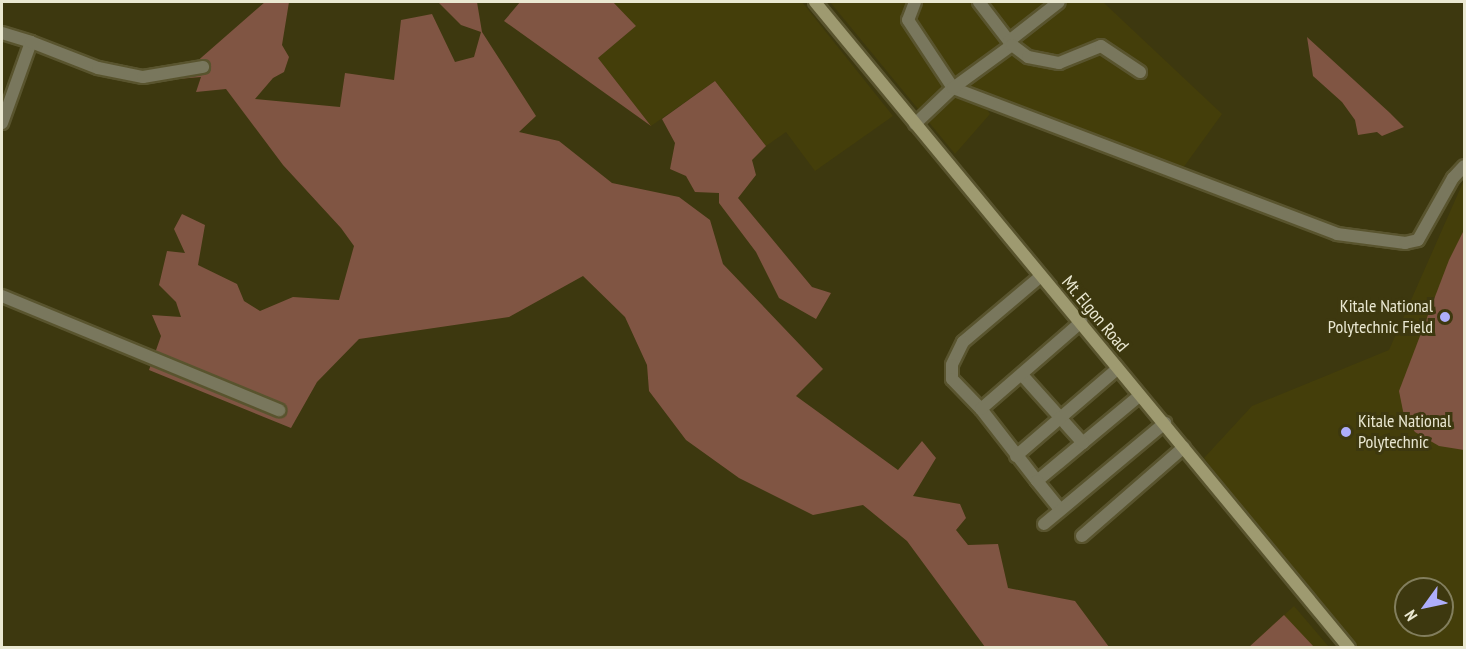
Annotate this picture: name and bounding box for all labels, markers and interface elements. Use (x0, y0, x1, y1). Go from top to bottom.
street label: Mt. Elgon Road (1057, 271, 1133, 357)
place label: Kitale National Polytechnic Field (1327, 296, 1433, 338)
marker: Kitale National Polytechnic Field (1438, 310, 1452, 324)
place label: Kitale National Polytechnic (1358, 411, 1451, 454)
marker: Kitale National Polytechnic (1339, 425, 1353, 439)
north arrow (1394, 577, 1454, 637)
text: N (1400, 607, 1421, 625)

